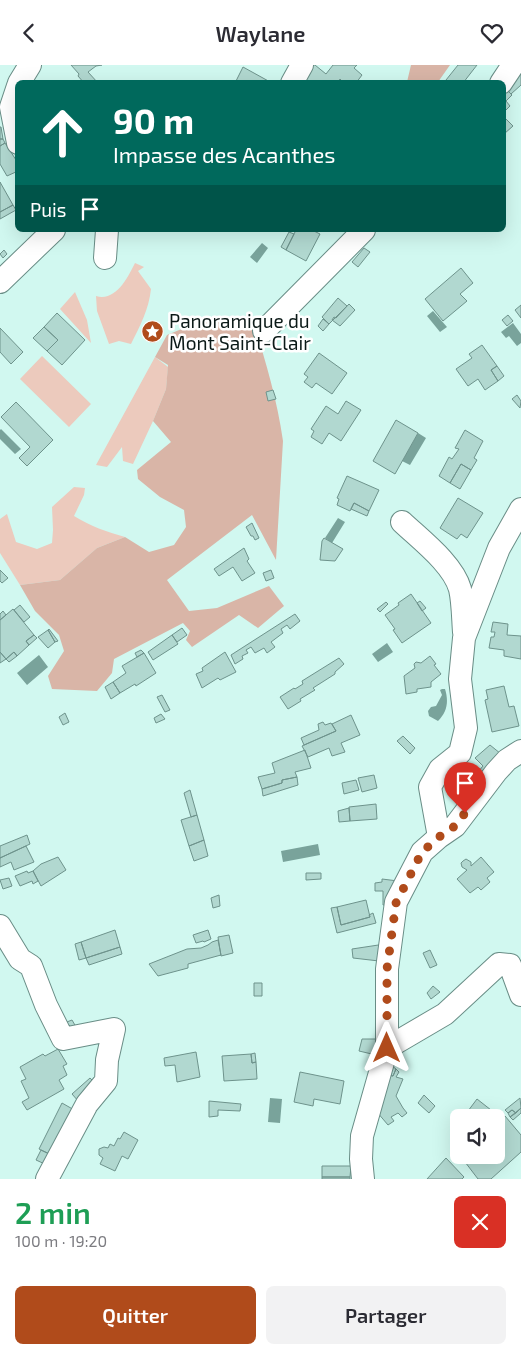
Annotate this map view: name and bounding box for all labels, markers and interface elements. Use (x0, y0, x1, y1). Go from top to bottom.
icon: back (15, 19, 43, 47)
icon: heart (478, 19, 506, 47)
text: Waylane (216, 20, 305, 46)
text: 90 m (113, 99, 194, 141)
icon: ahead (30, 100, 95, 165)
text: Impasse des Acanthes (113, 141, 335, 167)
icon: arrive (76, 195, 104, 223)
text: Puis (30, 198, 66, 221)
place label: Panoramique du Mont Saint-Clair (169, 309, 311, 354)
place icon: Panoramique du Mont Saint-Clair (141, 319, 165, 343)
pin (444, 762, 486, 813)
icon: arrive (451, 769, 479, 797)
position arrow (360, 1021, 412, 1073)
map controls (450, 1109, 505, 1164)
button: sound (450, 1109, 505, 1164)
text: 2 min (15, 1194, 91, 1230)
button: close (454, 1196, 506, 1248)
text: 100 m · 19:20 (15, 1231, 107, 1250)
button: Quitter (15, 1286, 256, 1344)
button: Partager (266, 1286, 506, 1344)

